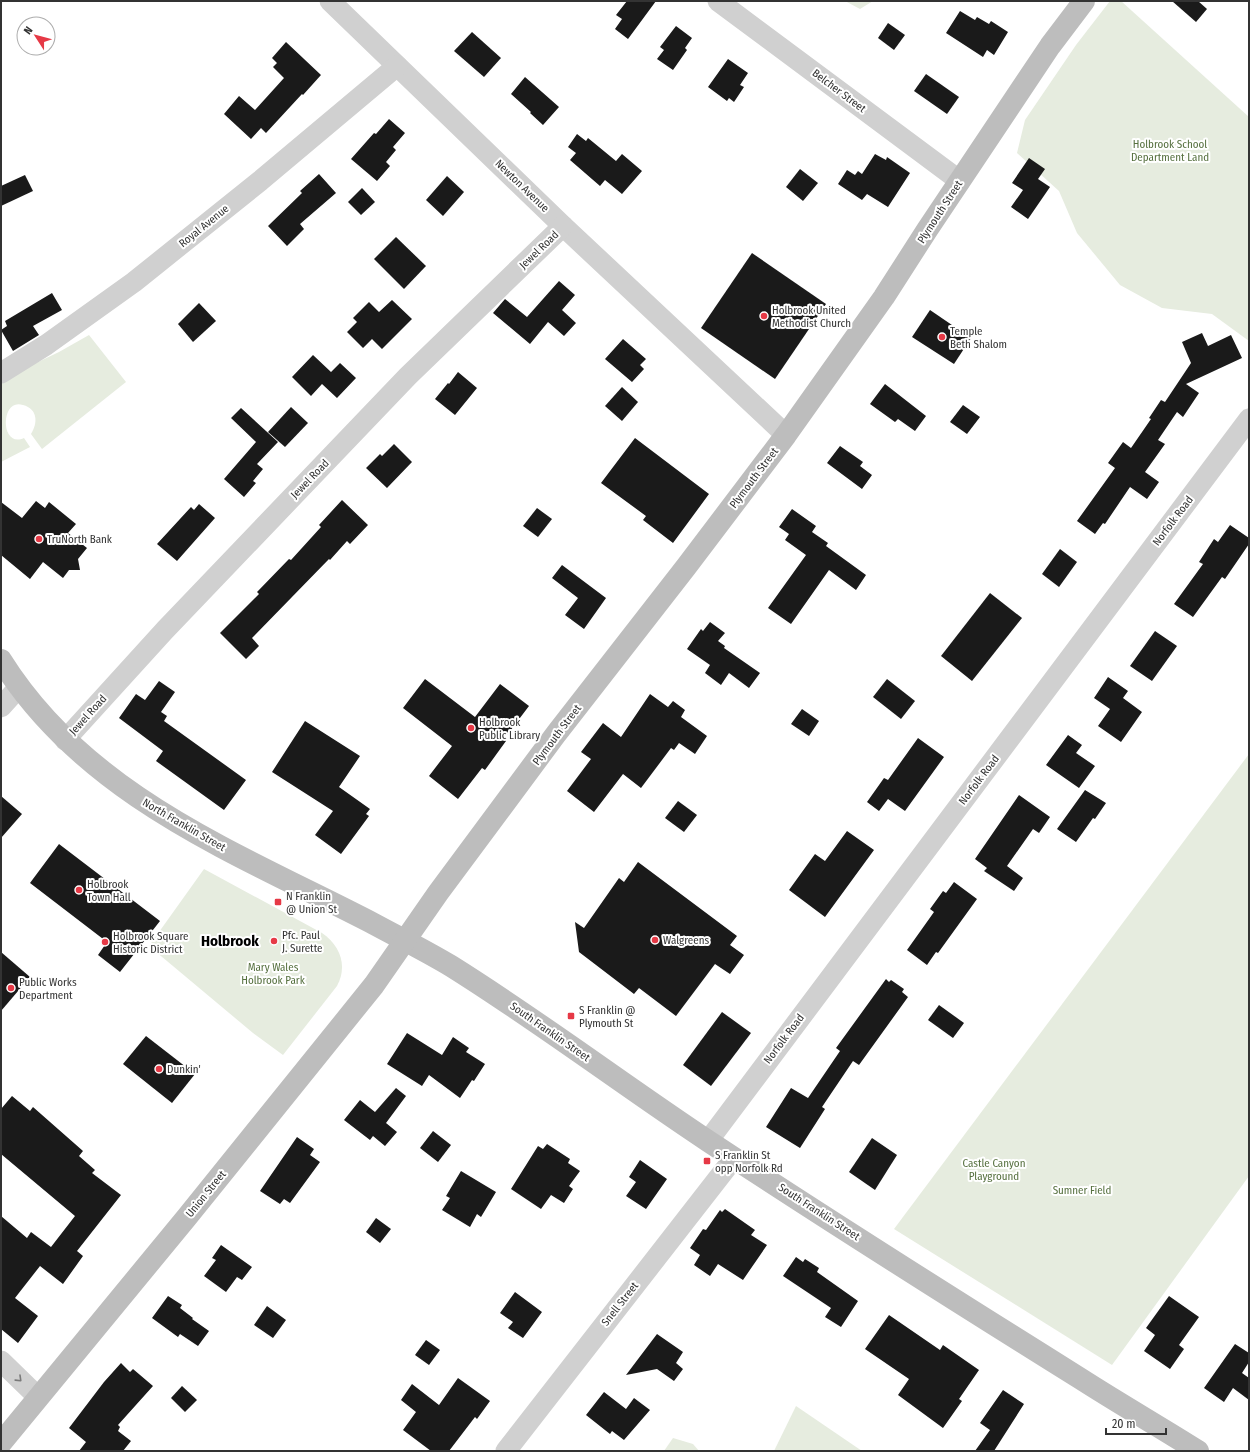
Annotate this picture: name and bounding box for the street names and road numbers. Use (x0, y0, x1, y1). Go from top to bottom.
street label: Belcher Street (810, 67, 869, 116)
street label: Newton Avenue (492, 157, 552, 215)
street label: Plymouth Street (915, 178, 965, 246)
street label: Royal Avenue (177, 202, 231, 250)
street label: Jewel Road (517, 228, 561, 272)
street label: Plymouth Street (727, 445, 781, 511)
street label: Jewel Road (288, 457, 332, 501)
street label: Norfolk Road (1150, 494, 1196, 548)
street label: Jewel Road (67, 692, 109, 738)
street label: Plymouth Street (530, 702, 584, 768)
street label: Norfolk Road (956, 753, 1002, 807)
street label: North Franklin Street (140, 796, 228, 854)
street label: South Franklin Street (508, 1000, 593, 1065)
street label: Norfolk Road (761, 1012, 807, 1066)
street label: Union Street (183, 1168, 229, 1220)
street label: South Franklin Street (776, 1181, 862, 1243)
street label: Snell Street (599, 1279, 641, 1329)

